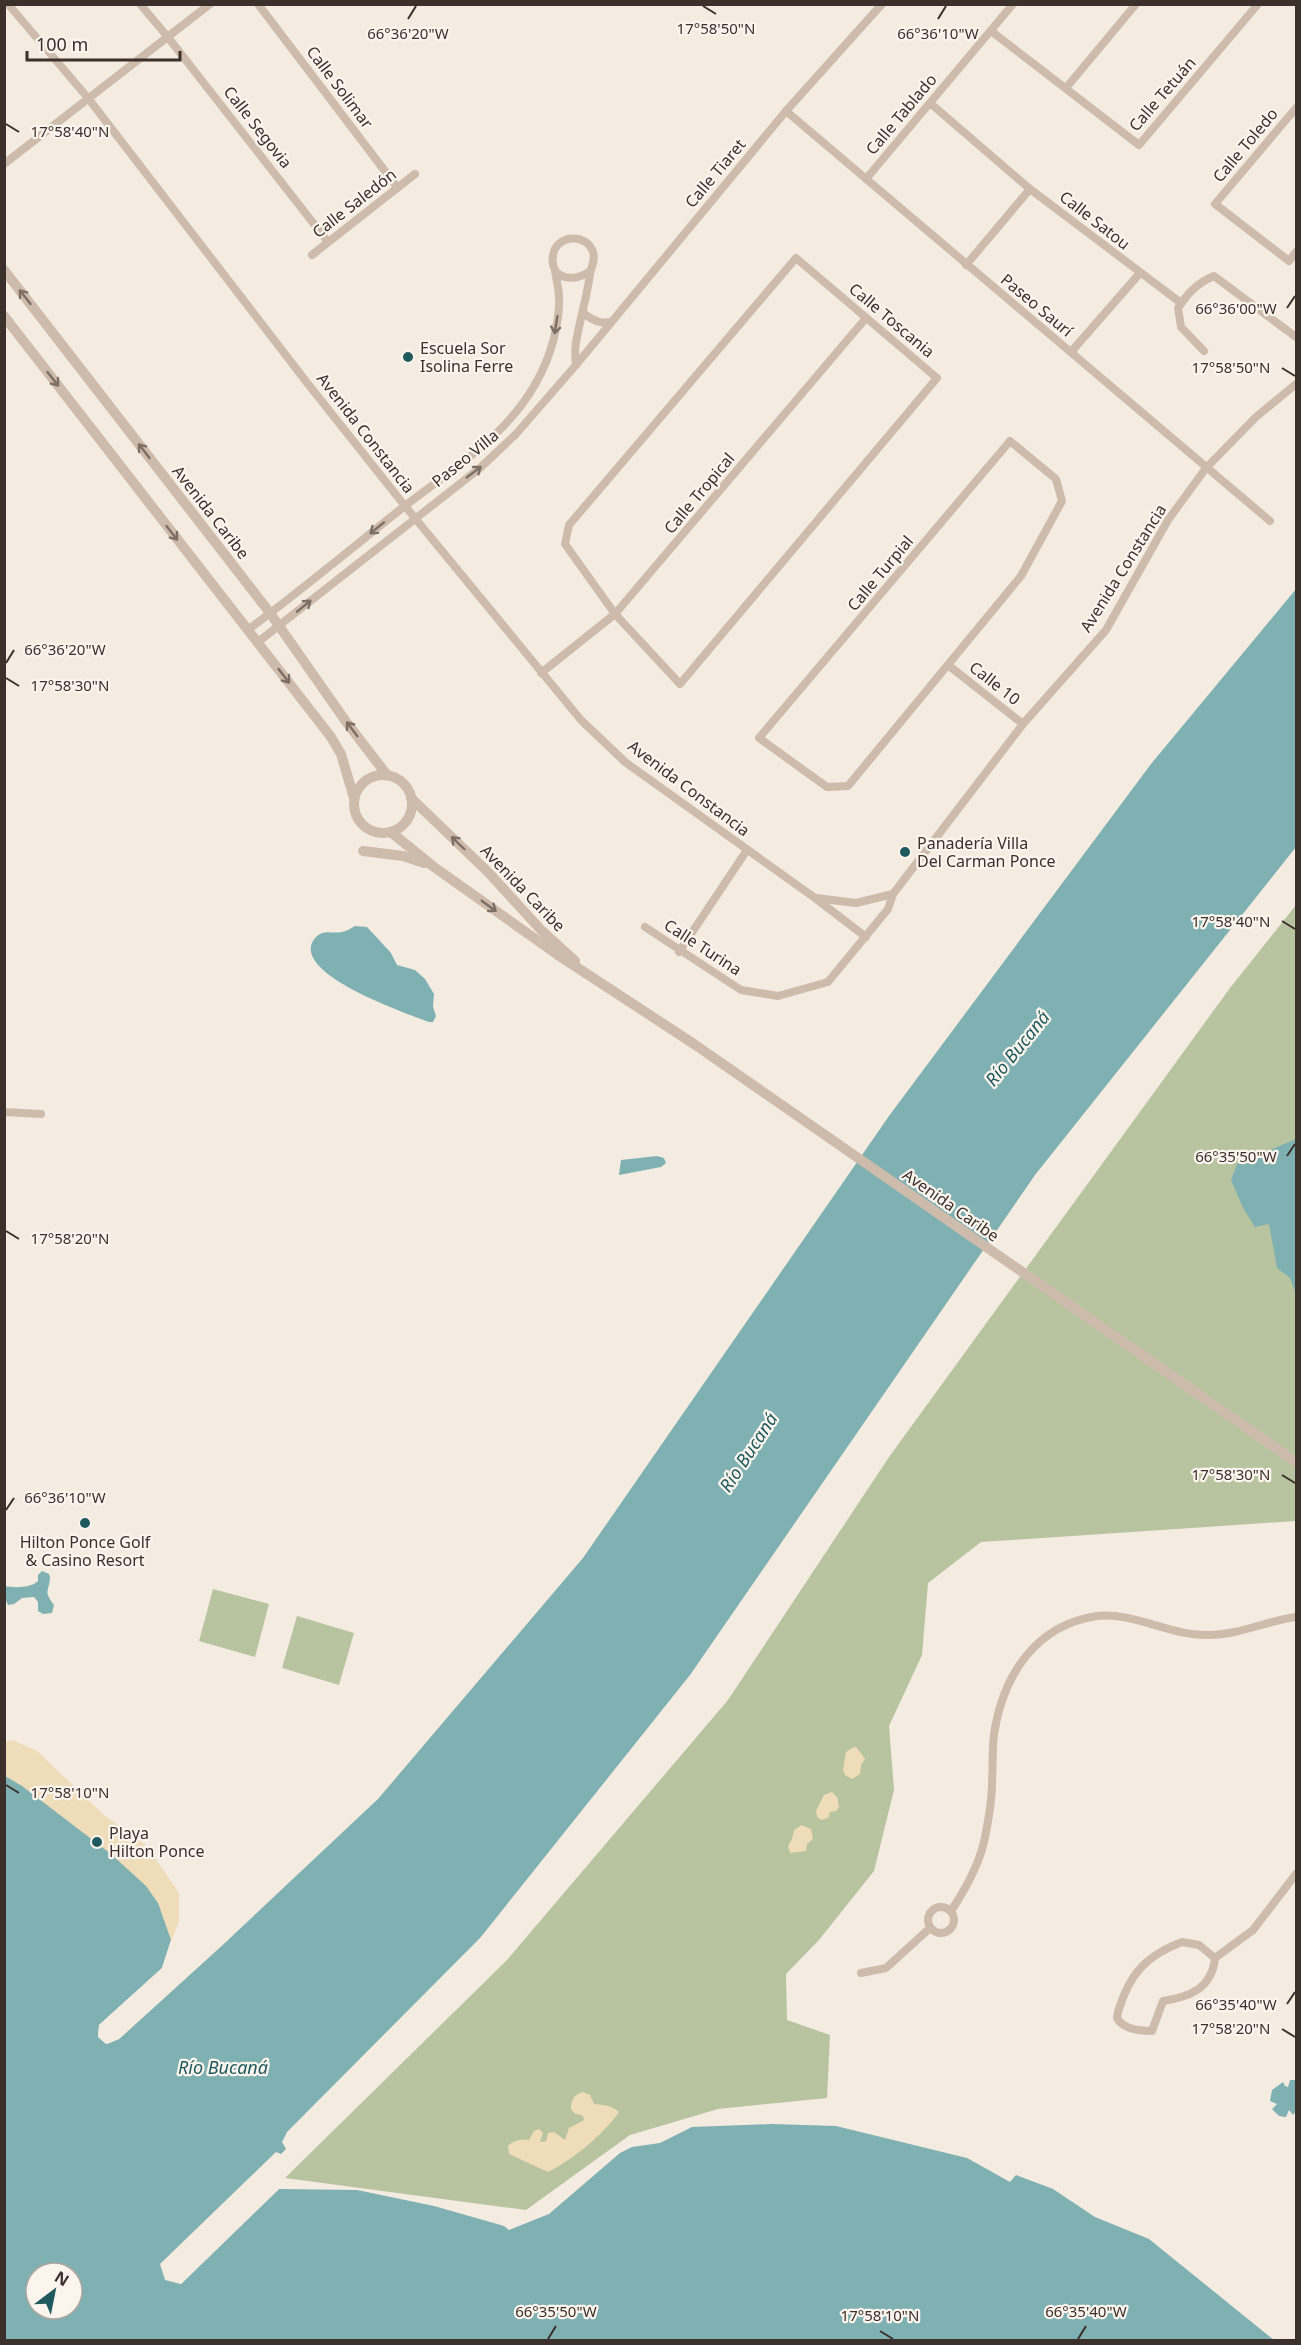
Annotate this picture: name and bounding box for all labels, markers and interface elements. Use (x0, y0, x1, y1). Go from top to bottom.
text: 17°58'50"N (677, 18, 755, 38)
text: 66°36'20"W (367, 23, 449, 43)
text: 66°36'10"W (897, 23, 979, 43)
scale bar (27, 24, 180, 62)
text: 100 m (36, 32, 88, 56)
street label: Calle Solimar (302, 41, 378, 133)
street label: Calle Tetuán (1124, 52, 1200, 136)
street label: Calle Tablado (861, 69, 941, 159)
street label: Calle Segovia (219, 81, 297, 173)
street label: Calle Toledo (1207, 103, 1283, 187)
text: 17°58'40"N (31, 121, 109, 141)
street label: Calle Tiaret (680, 134, 750, 212)
street label: Calle Saledón (307, 163, 401, 243)
street label: Calle Satou (1055, 186, 1135, 254)
street label: Paseo Saurí (996, 268, 1078, 342)
street label: Calle Toscania (845, 278, 939, 362)
one-way arrow (19, 289, 31, 305)
text: 66°36'00"W (1195, 298, 1277, 318)
one-way arrow (550, 314, 561, 334)
place label: Escuela Sor Isolina Ferre (420, 337, 513, 377)
marker: Escuela Sor Isolina Ferre (401, 350, 415, 364)
text: 17°58'50"N (1192, 357, 1270, 377)
street label: Avenida Constancia (312, 368, 420, 498)
one-way arrow (46, 370, 59, 386)
street label: Paseo Villa (427, 424, 503, 492)
one-way arrow (138, 443, 151, 459)
street label: Calle Tropical (659, 448, 739, 538)
street label: Avenida Caribe (168, 461, 254, 563)
one-way arrow (466, 466, 482, 479)
street label: Avenida Constancia (1075, 500, 1171, 636)
one-way arrow (369, 522, 385, 535)
one-way arrow (166, 525, 179, 541)
street label: Calle Turpial (842, 531, 918, 615)
one-way arrow (296, 600, 312, 613)
text: 66°36'20"W (24, 639, 106, 659)
street label: Calle 10 (965, 656, 1025, 710)
one-way arrow (278, 667, 291, 683)
text: 17°58'30"N (31, 675, 109, 695)
one-way arrow (345, 721, 358, 737)
street label: Avenida Constancia (624, 735, 754, 841)
place label: Panadería Villa Del Carman Ponce (917, 832, 1056, 872)
one-way arrow (451, 836, 466, 851)
street label: Avenida Caribe (476, 840, 570, 936)
marker: Panadería Villa Del Carman Ponce (898, 845, 912, 859)
one-way arrow (480, 900, 496, 912)
text: 17°58'40"N (1192, 911, 1270, 931)
street label: Calle Turina (660, 914, 746, 980)
water label: Río Bucaná (979, 1005, 1055, 1091)
text: 66°35'50"W (1195, 1146, 1277, 1166)
street label: Avenida Caribe (898, 1164, 1004, 1246)
text: 17°58'20"N (31, 1228, 109, 1248)
water label: Río Bucaná (713, 1408, 783, 1496)
text: 17°58'30"N (1192, 1464, 1270, 1484)
text: 66°36'10"W (24, 1487, 106, 1507)
marker: Hilton Ponce Golf & Casino Resort (78, 1516, 92, 1530)
place label: Hilton Ponce Golf & Casino Resort (20, 1531, 152, 1571)
text: 17°58'10"N (31, 1782, 109, 1802)
place label: Playa Hilton Ponce (109, 1822, 205, 1862)
marker: Playa Hilton Ponce (90, 1835, 104, 1849)
text: 66°35'40"W (1195, 1994, 1277, 2014)
text: 17°58'20"N (1192, 2018, 1270, 2038)
water label: Río Bucaná (178, 2055, 268, 2079)
north arrow (24, 2261, 84, 2321)
text: N (51, 2266, 73, 2291)
text: 66°35'50"W (515, 2301, 597, 2321)
text: 66°35'40"W (1045, 2301, 1127, 2321)
text: 17°58'10"N (841, 2305, 919, 2325)

